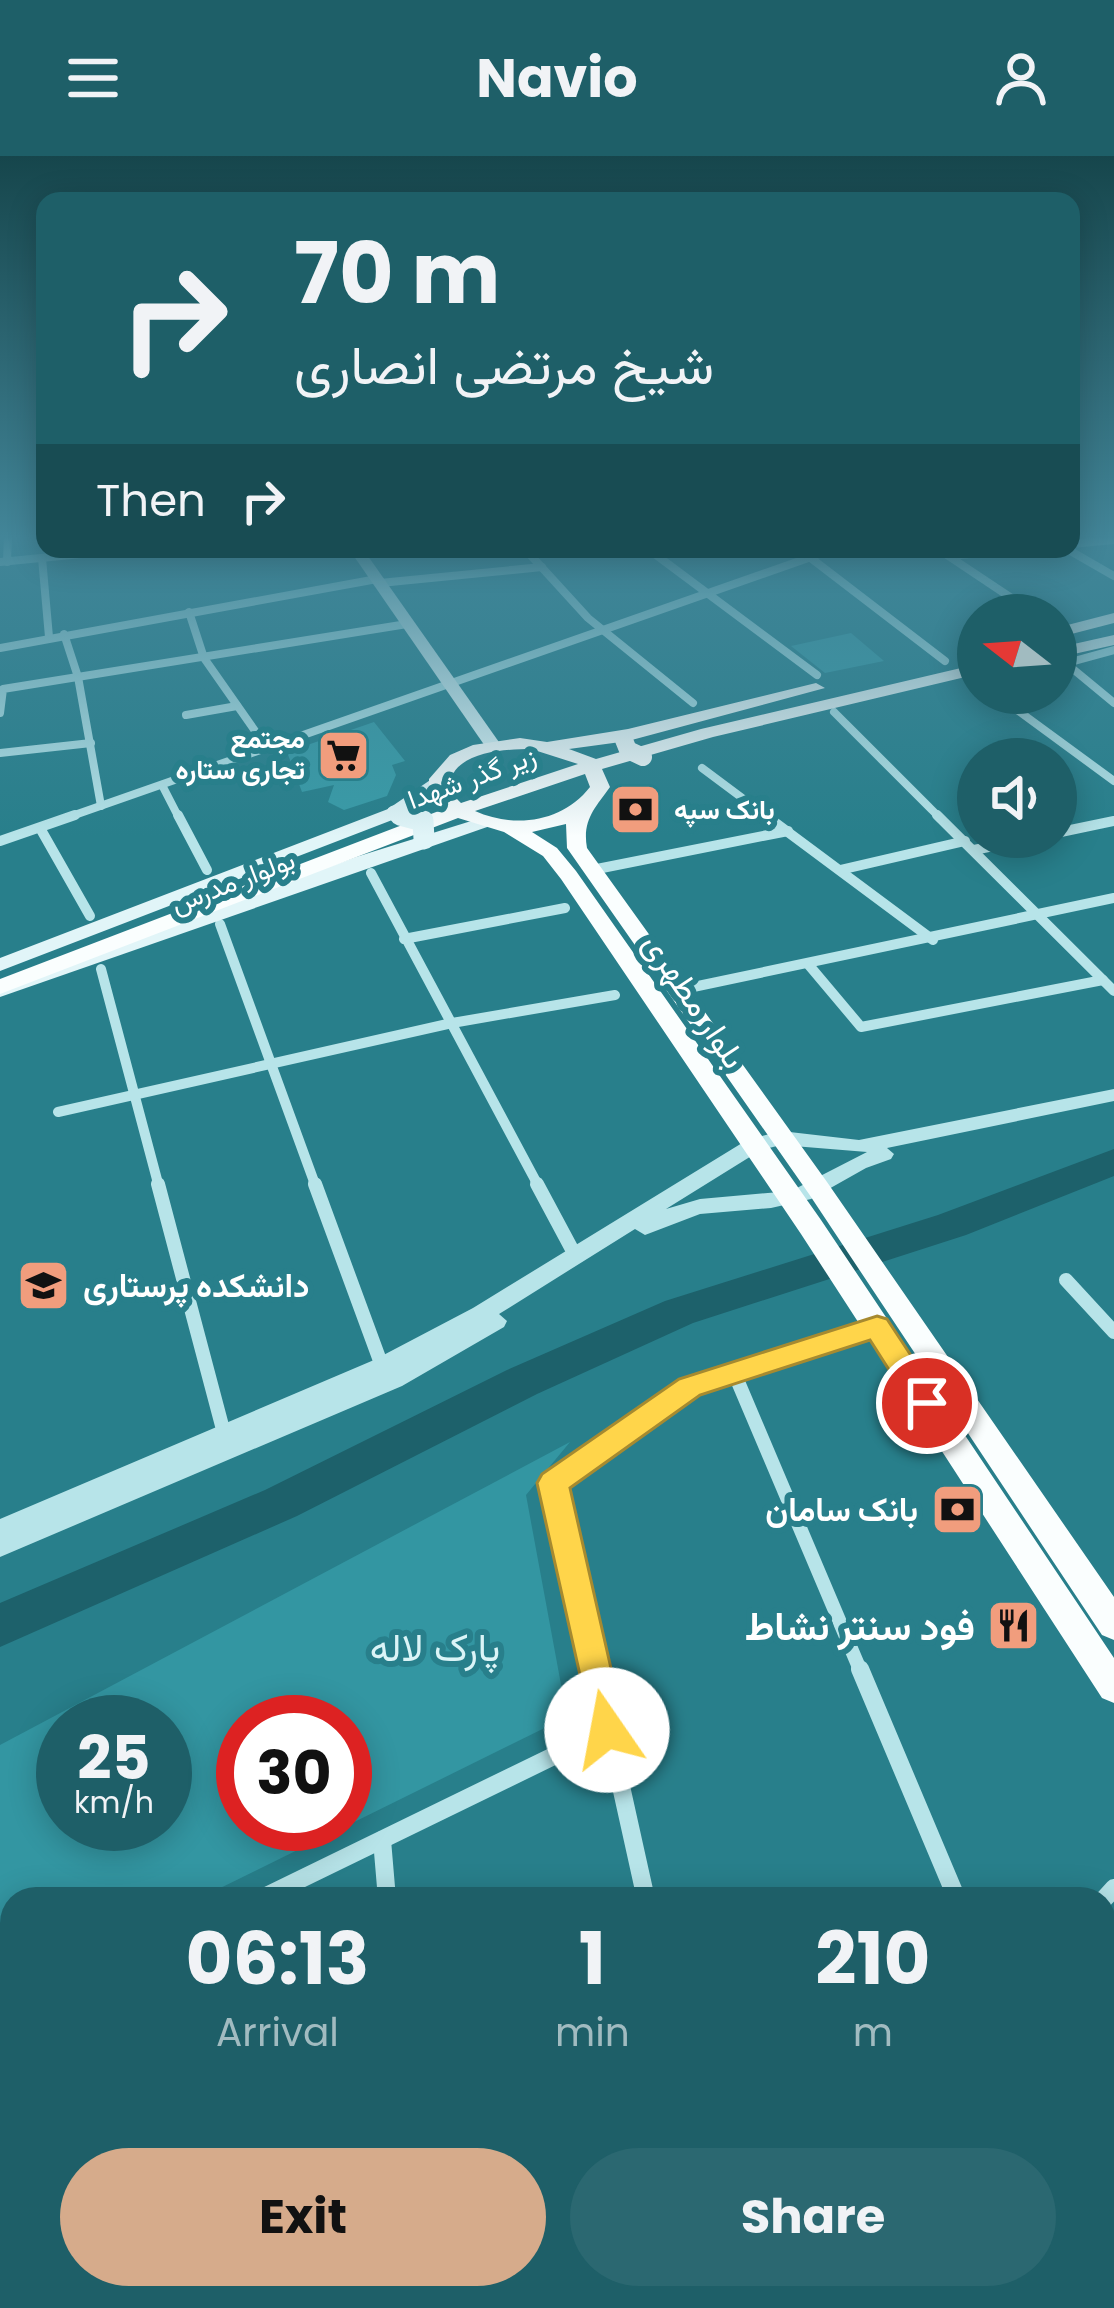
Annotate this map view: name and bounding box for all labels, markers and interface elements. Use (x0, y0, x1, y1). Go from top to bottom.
text: Navio (476, 40, 638, 116)
icon: menu (60, 45, 126, 111)
icon: person (988, 45, 1054, 111)
text: 70 m (294, 215, 500, 332)
icon: right (96, 240, 252, 396)
text: شیخ مرتضی انصاری (294, 327, 714, 403)
icon: right (230, 468, 296, 534)
text: Then (96, 469, 206, 532)
north arrow (957, 594, 1077, 714)
map controls (957, 594, 1077, 858)
place label: مجتمع تجاری ستاره (176, 720, 305, 788)
supermarket icon: مجتمع تجاری ستاره (316, 727, 372, 783)
street label: زیر گذر شهدا (402, 737, 541, 818)
button: sound (957, 738, 1077, 858)
bank icon: بانک سپه (607, 782, 663, 838)
place label: بانک سپه (674, 791, 775, 828)
street label: بولوار مدرس (165, 841, 300, 922)
street label: بلوار مطهری (632, 923, 757, 1078)
school or university icon: دانشکده پرستاری (16, 1257, 72, 1313)
place label: دانشکده پرستاری (83, 1262, 309, 1309)
pin (876, 1352, 978, 1454)
icon: arrive (894, 1370, 960, 1436)
bank icon: بانک سامان (929, 1481, 985, 1537)
place label: بانک سامان (765, 1486, 918, 1533)
restaurant icon: فود سنتر نشاط (986, 1598, 1042, 1654)
place label: فود سنتر نشاط (745, 1599, 975, 1654)
park label: پارک لاله (370, 1620, 500, 1675)
position arrow (544, 1667, 670, 1793)
speed limit sign: 30 (216, 1695, 372, 1851)
text: 25 (77, 1716, 151, 1800)
text: km/h (74, 1781, 154, 1824)
text: 06:13 (186, 1908, 369, 2009)
text: 1 (579, 1908, 606, 2009)
text: 210 (815, 1908, 930, 2009)
text: Arrival (216, 2005, 339, 2060)
text: min (555, 2005, 630, 2060)
text: m (853, 2005, 893, 2060)
button: Exit (60, 2148, 546, 2286)
button: Share (570, 2148, 1056, 2286)

